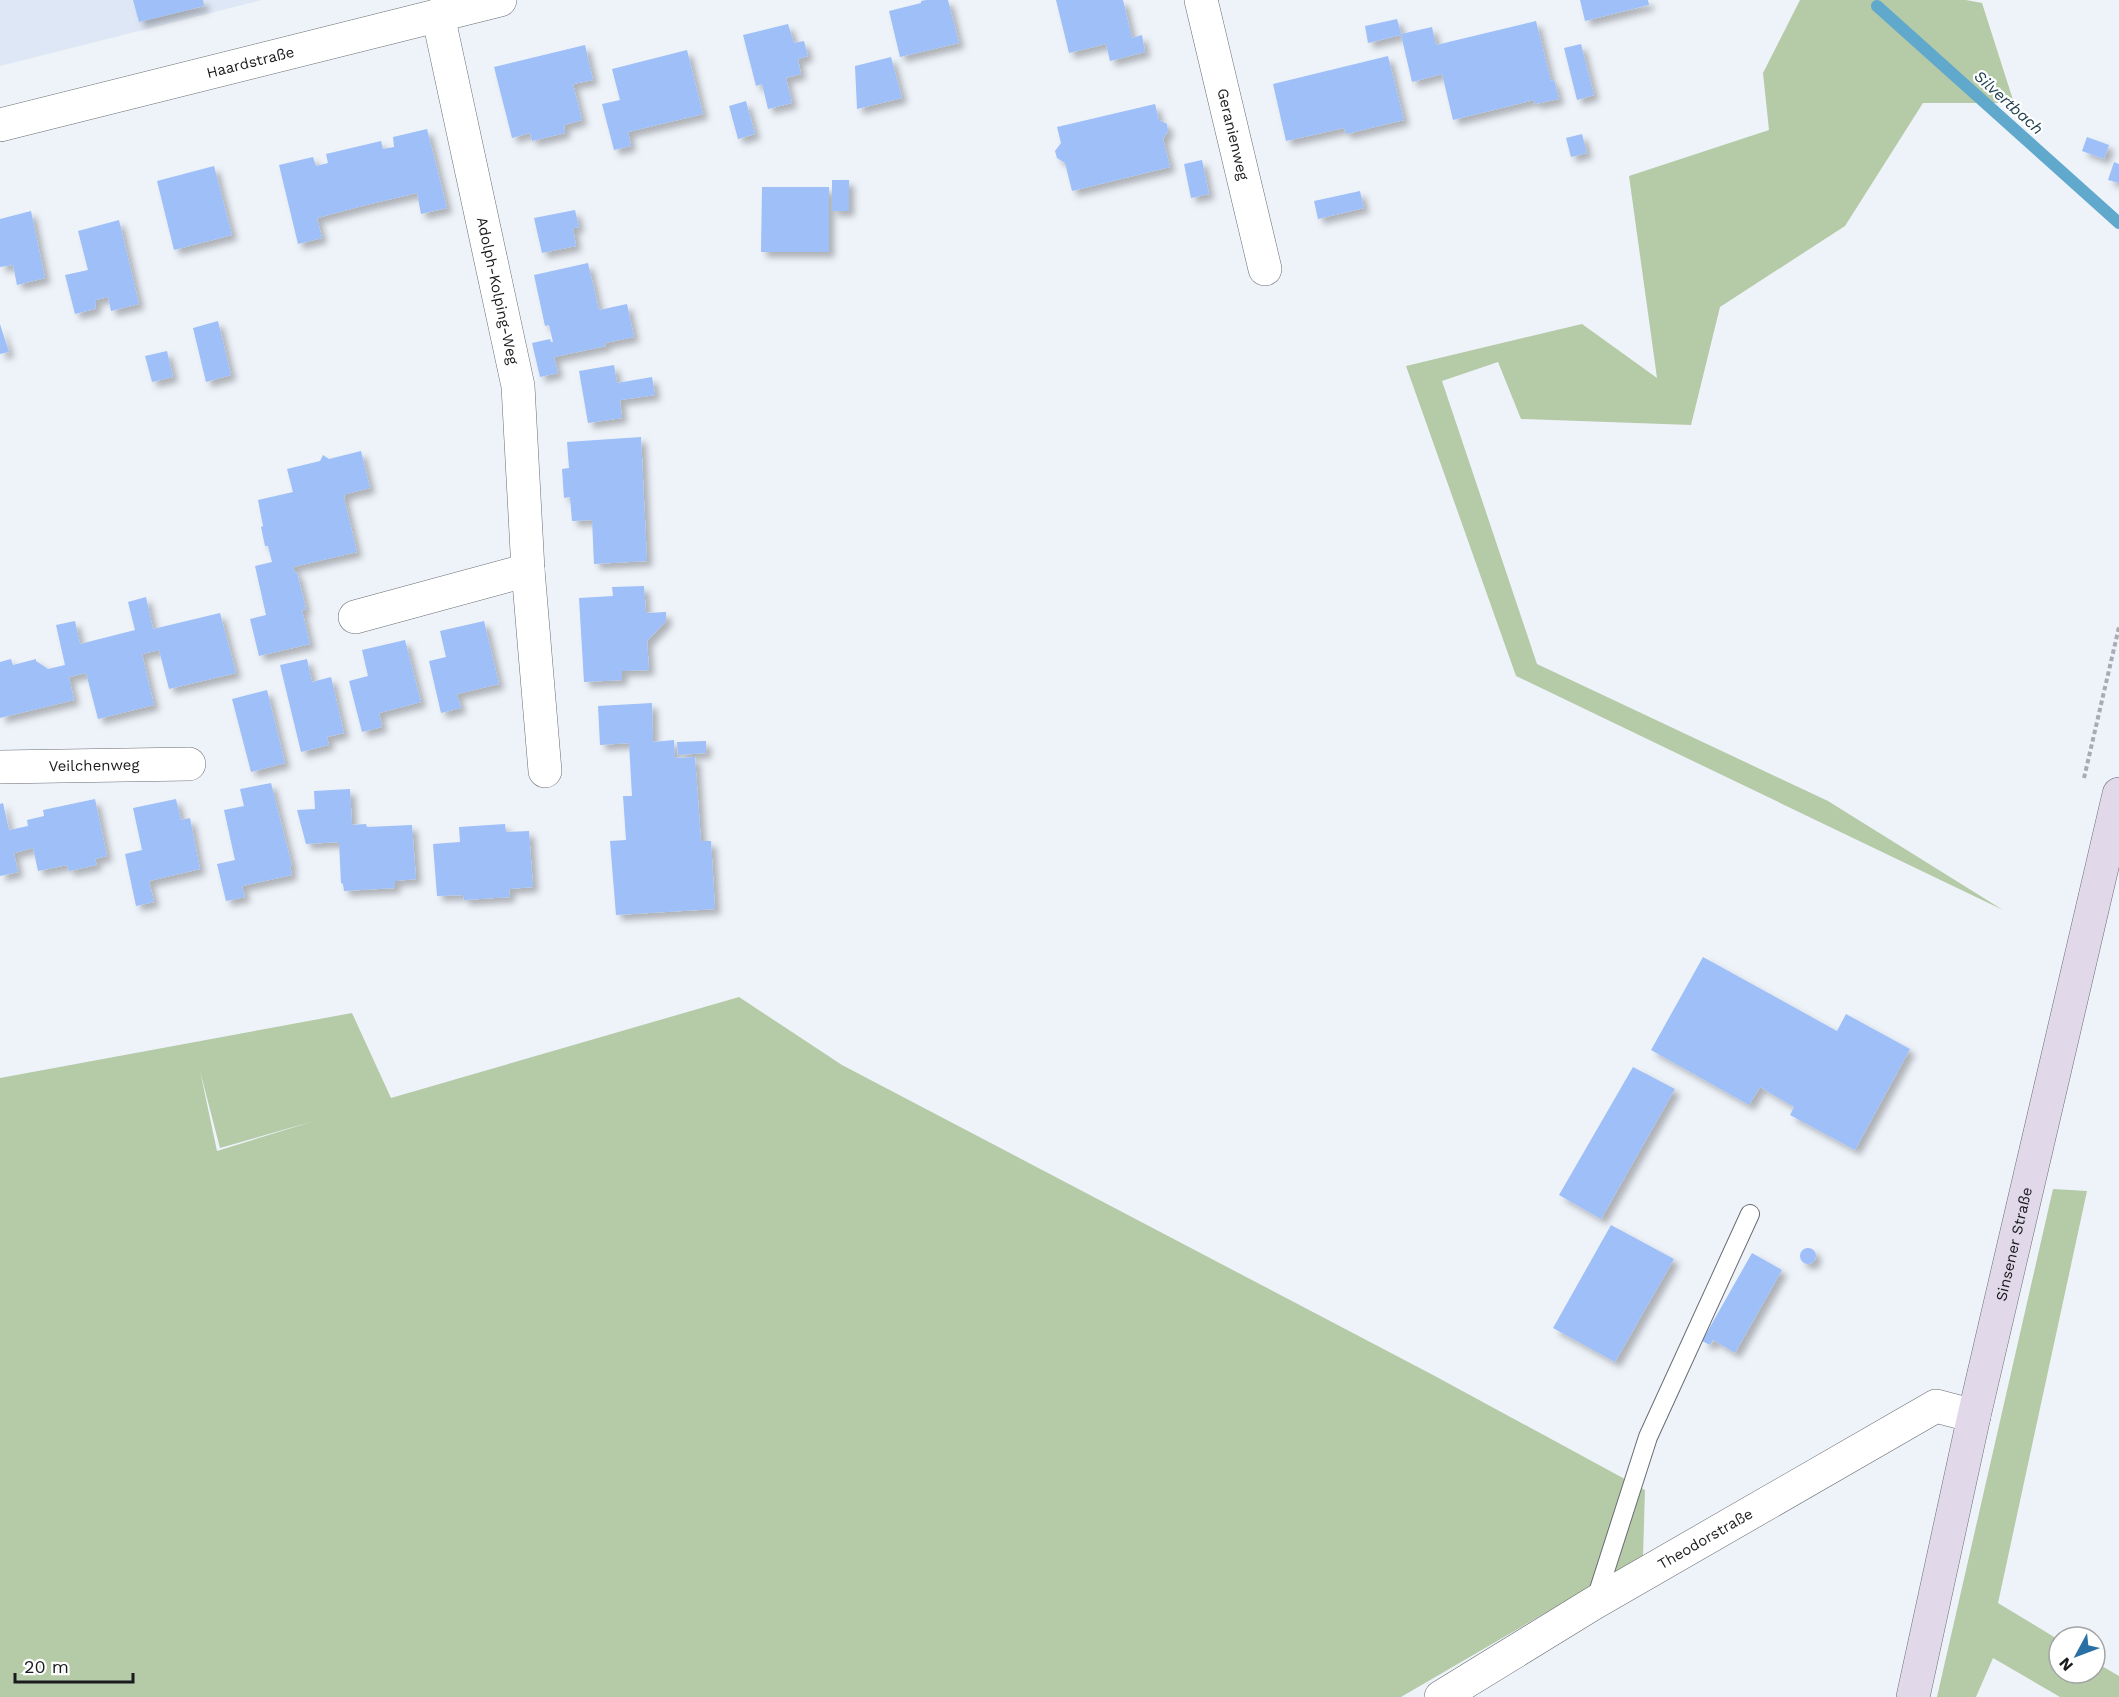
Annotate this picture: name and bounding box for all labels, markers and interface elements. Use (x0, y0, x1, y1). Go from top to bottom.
street label: Haardstraße (205, 43, 296, 82)
water label: Silvertbach (1970, 66, 2047, 138)
street label: Geranienweg (1213, 86, 1253, 182)
street label: Adolph-Kolping-Weg (473, 215, 522, 366)
street label: Veilchenweg (48, 756, 140, 775)
street label: Sinsener Straße (1992, 1185, 2036, 1303)
street label: Theodorstraße (1655, 1505, 1756, 1573)
north arrow (2047, 1625, 2107, 1685)
scale bar (15, 1646, 134, 1684)
text: N (2055, 1654, 2077, 1675)
text: 20 m (24, 1656, 69, 1677)

